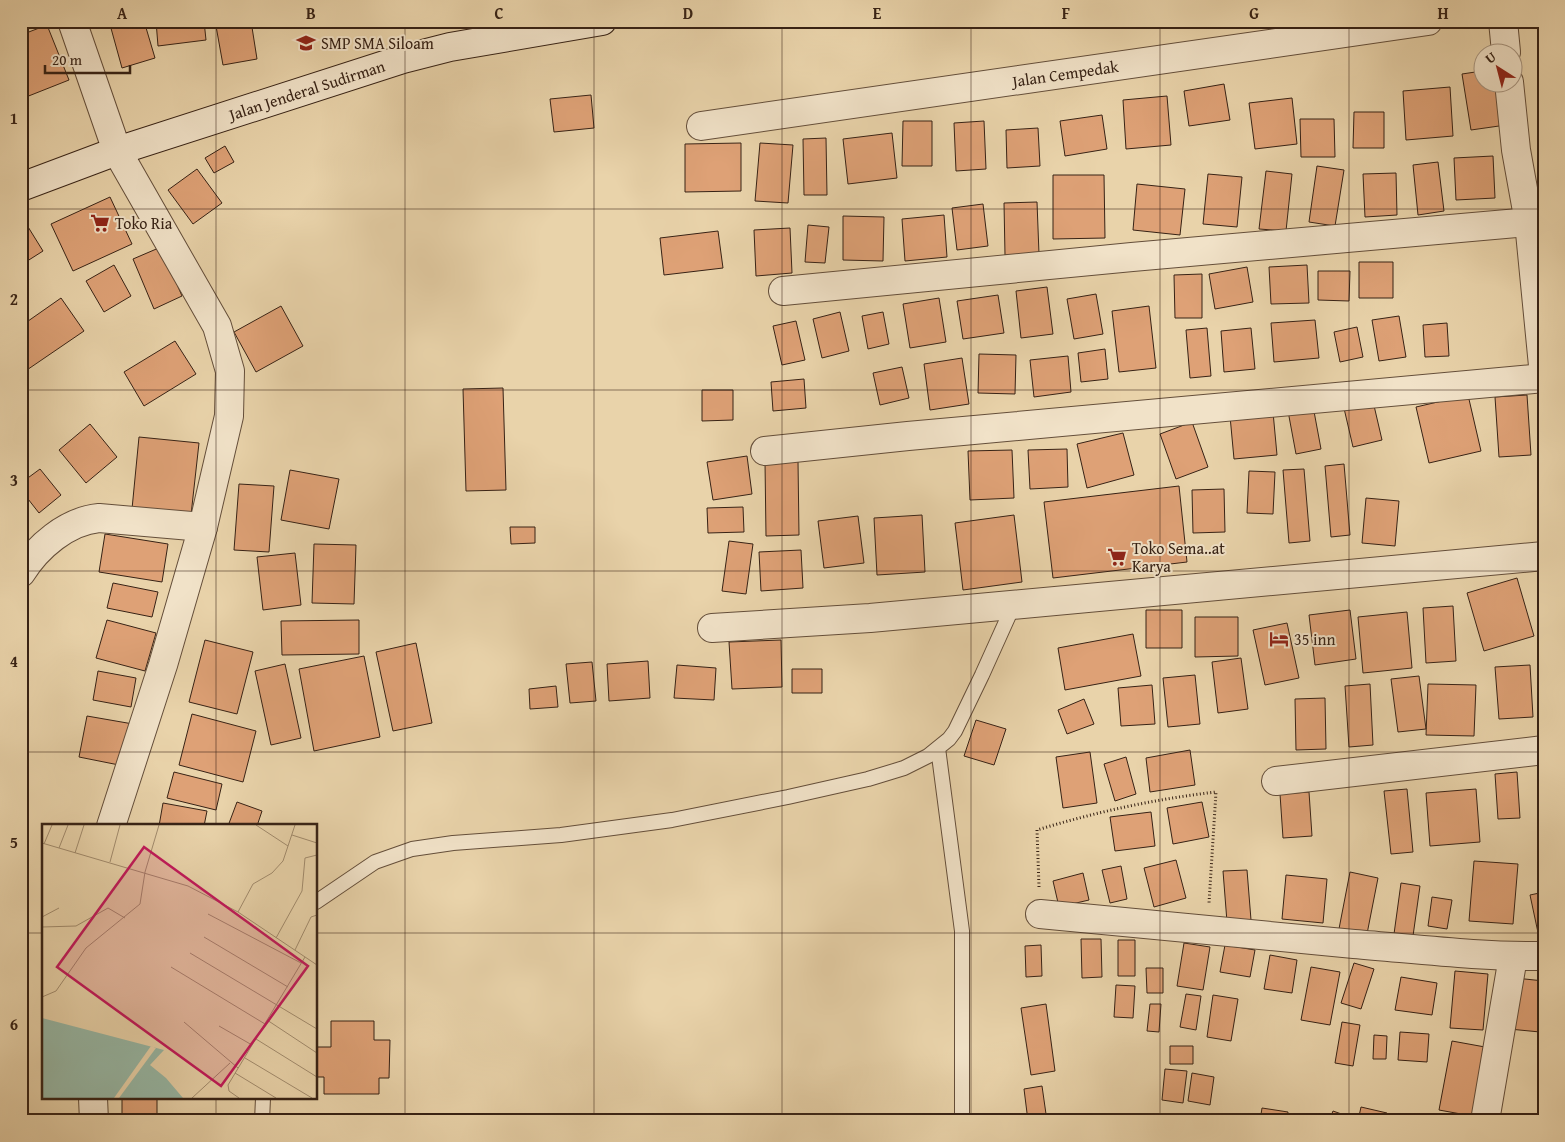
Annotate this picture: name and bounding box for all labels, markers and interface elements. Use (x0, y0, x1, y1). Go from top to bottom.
text: A (117, 1, 128, 25)
text: B (306, 1, 316, 25)
text: C (494, 1, 504, 25)
text: D (683, 1, 693, 25)
text: E (873, 1, 882, 25)
text: F (1062, 1, 1070, 25)
text: G (1249, 1, 1259, 25)
text: H (1437, 1, 1449, 25)
place label: SMP SMA Siloam (321, 31, 434, 55)
school or university icon: SMP SMA Siloam (295, 32, 317, 54)
scale bar (45, 42, 130, 74)
north arrow (1472, 42, 1522, 92)
text: U (1481, 46, 1501, 68)
text: 20 m (52, 49, 83, 70)
street label: Jalan Jenderal Sudirman (224, 54, 388, 127)
street label: Jalan Cempedak (1009, 54, 1121, 93)
text: 1 (10, 106, 18, 130)
place label: Toko Ria (115, 211, 173, 235)
supermarket icon: Toko Ria (89, 212, 111, 234)
text: 2 (10, 287, 18, 311)
text: 3 (10, 468, 18, 492)
place label: Toko Sema..at Karya (1132, 536, 1225, 578)
supermarket icon: Toko Sema..at Karya (1106, 546, 1128, 568)
place label: 35 inn (1294, 627, 1335, 651)
hotel icon: 35 inn (1268, 628, 1290, 650)
text: 4 (10, 649, 18, 673)
inset map (42, 824, 318, 1100)
text: 5 (10, 830, 18, 854)
text: 6 (10, 1012, 18, 1036)

